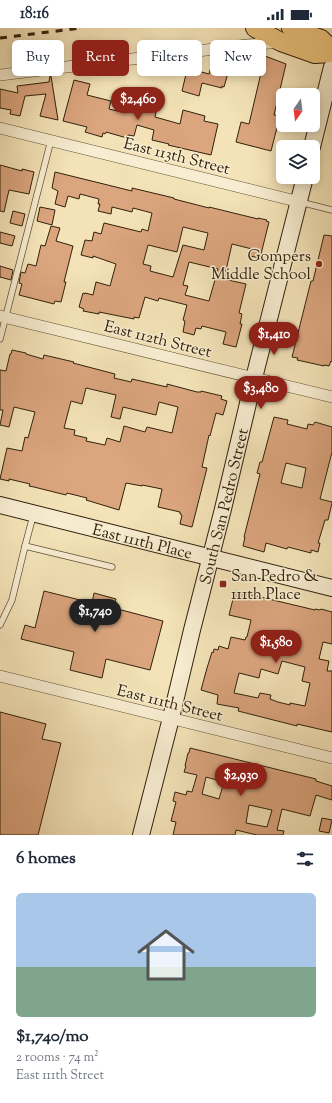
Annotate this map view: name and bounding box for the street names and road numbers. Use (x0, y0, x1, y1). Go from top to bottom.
street label: East 113th Street (121, 133, 233, 182)
street label: East 112th Street (101, 316, 214, 365)
street label: South San Pedro Street (195, 426, 256, 587)
street label: East 111th Place (90, 520, 194, 567)
street label: East 111th Street (114, 680, 225, 729)

